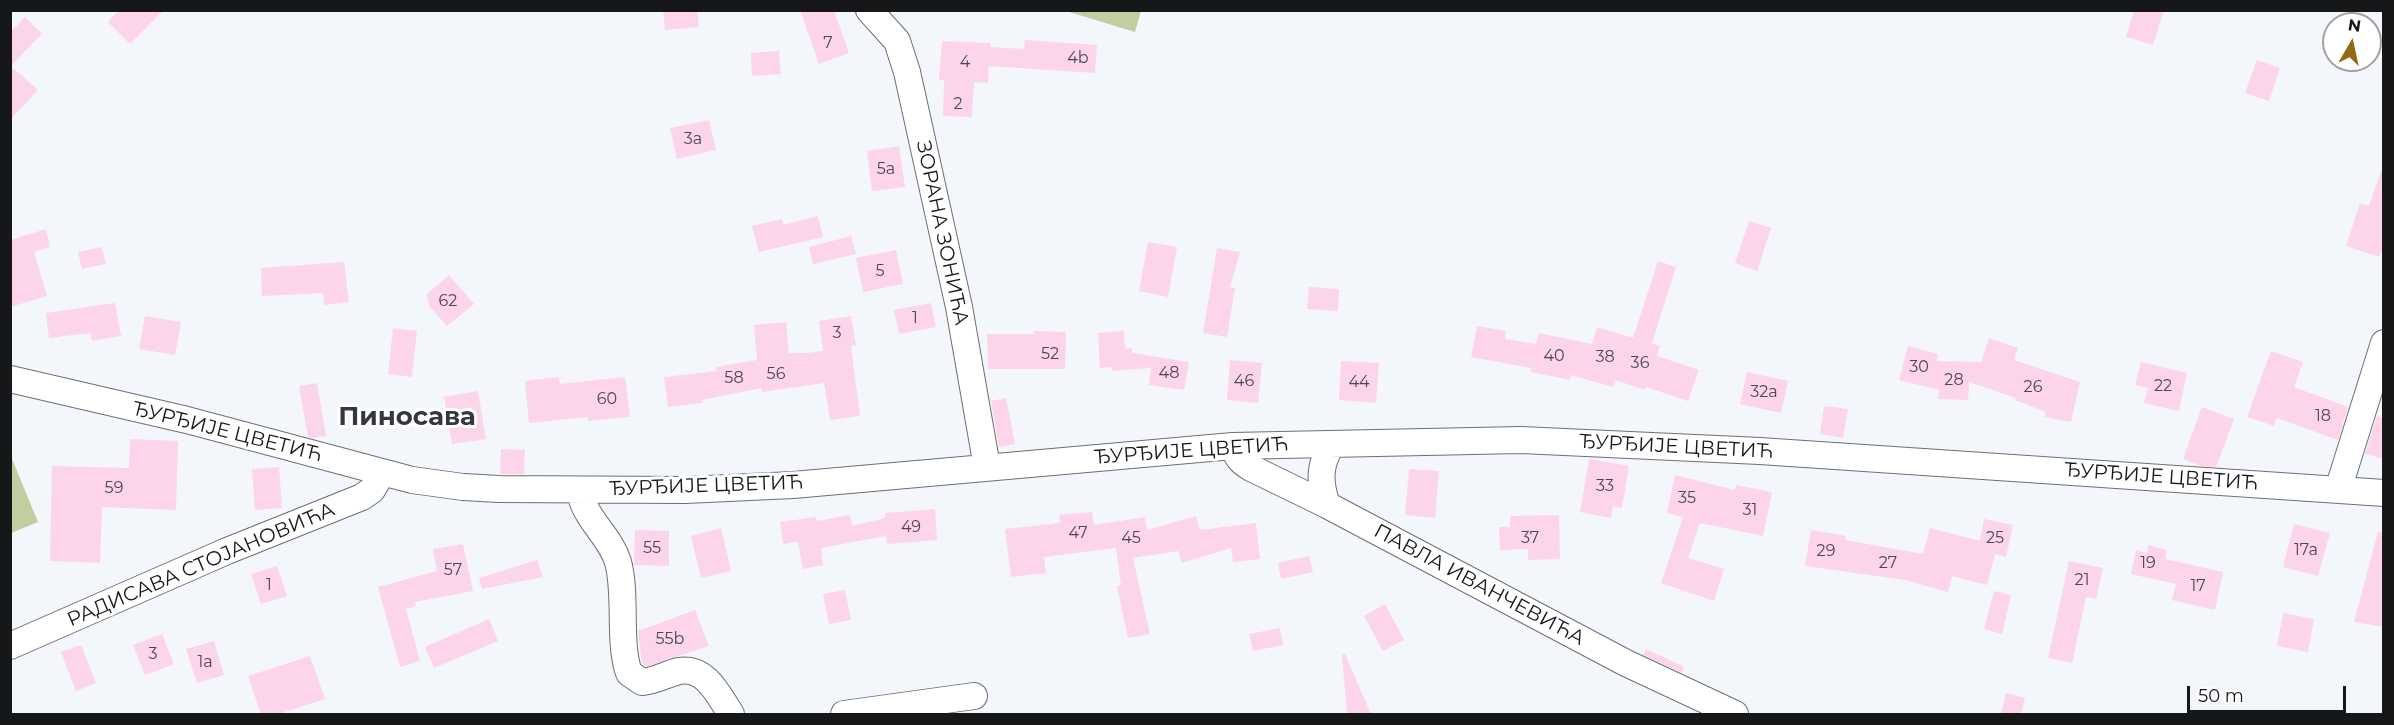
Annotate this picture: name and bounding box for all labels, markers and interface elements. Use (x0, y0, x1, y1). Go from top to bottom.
north arrow (2322, 12, 2382, 72)
text: N (2347, 15, 2362, 36)
house number: 7 (823, 33, 833, 53)
house number: 4b (1067, 48, 1089, 68)
house number: 4 (960, 52, 970, 72)
house number: 2 (953, 94, 963, 114)
house number: 3a (684, 129, 702, 149)
street label: ЗОРАНА ЗОНИЋА (911, 139, 973, 327)
house number: 5a (877, 159, 895, 179)
house number: 5 (875, 261, 885, 281)
house number: 62 (439, 291, 457, 311)
house number: 1 (912, 308, 918, 328)
house number: 3 (832, 323, 842, 343)
house number: 52 (1041, 344, 1059, 364)
house number: 40 (1543, 346, 1565, 366)
house number: 38 (1595, 347, 1615, 367)
house number: 36 (1631, 353, 1649, 373)
house number: 30 (1909, 357, 1929, 377)
house number: 48 (1159, 363, 1179, 383)
house number: 56 (767, 364, 785, 384)
house number: 58 (724, 368, 744, 388)
house number: 28 (1944, 370, 1964, 390)
house number: 46 (1234, 371, 1254, 391)
house number: 44 (1348, 372, 1370, 392)
house number: 22 (2154, 376, 2172, 396)
house number: 26 (2024, 377, 2042, 397)
house number: 32a (1750, 382, 1778, 402)
house number: 60 (597, 389, 617, 409)
street label: ЂУРЂИЈЕ ЦВЕТИЋ (130, 397, 324, 467)
district label: Пиносава (338, 401, 476, 433)
house number: 18 (2315, 406, 2331, 426)
street label: ЂУРЂИЈЕ ЦВЕТИЋ (1578, 430, 1774, 464)
street label: ЂУРЂИЈЕ ЦВЕТИЋ (1093, 432, 1289, 470)
street label: ЂУРЂИЈЕ ЦВЕТИЋ (2063, 458, 2259, 496)
street label: ЂУРЂИЈЕ ЦВЕТИЋ (609, 471, 803, 501)
house number: 33 (1596, 476, 1614, 496)
house number: 59 (105, 478, 123, 498)
house number: 35 (1678, 488, 1696, 508)
street label: РАДИСАВА СТОЈАНОВИЋА (64, 498, 338, 632)
house number: 31 (1743, 500, 1757, 520)
house number: 49 (901, 517, 921, 537)
street label: ПАВЛА ИВАНЧЕВИЋА (1370, 519, 1588, 651)
house number: 47 (1068, 523, 1088, 543)
house number: 45 (1121, 528, 1141, 548)
house number: 37 (1521, 528, 1539, 548)
house number: 25 (1986, 528, 2004, 548)
house number: 55 (643, 538, 661, 558)
house number: 17a (2294, 540, 2318, 560)
house number: 29 (1817, 541, 1835, 561)
house number: 27 (1879, 553, 1897, 573)
house number: 19 (2140, 553, 2156, 573)
house number: 57 (444, 560, 462, 580)
house number: 21 (2075, 570, 2089, 590)
house number: 1 (266, 575, 272, 595)
house number: 17 (2190, 576, 2206, 596)
house number: 55b (656, 629, 684, 649)
house number: 3 (148, 644, 158, 664)
house number: 1a (197, 652, 213, 672)
scale bar (2190, 674, 2349, 712)
text: 50 m (2198, 685, 2244, 707)

